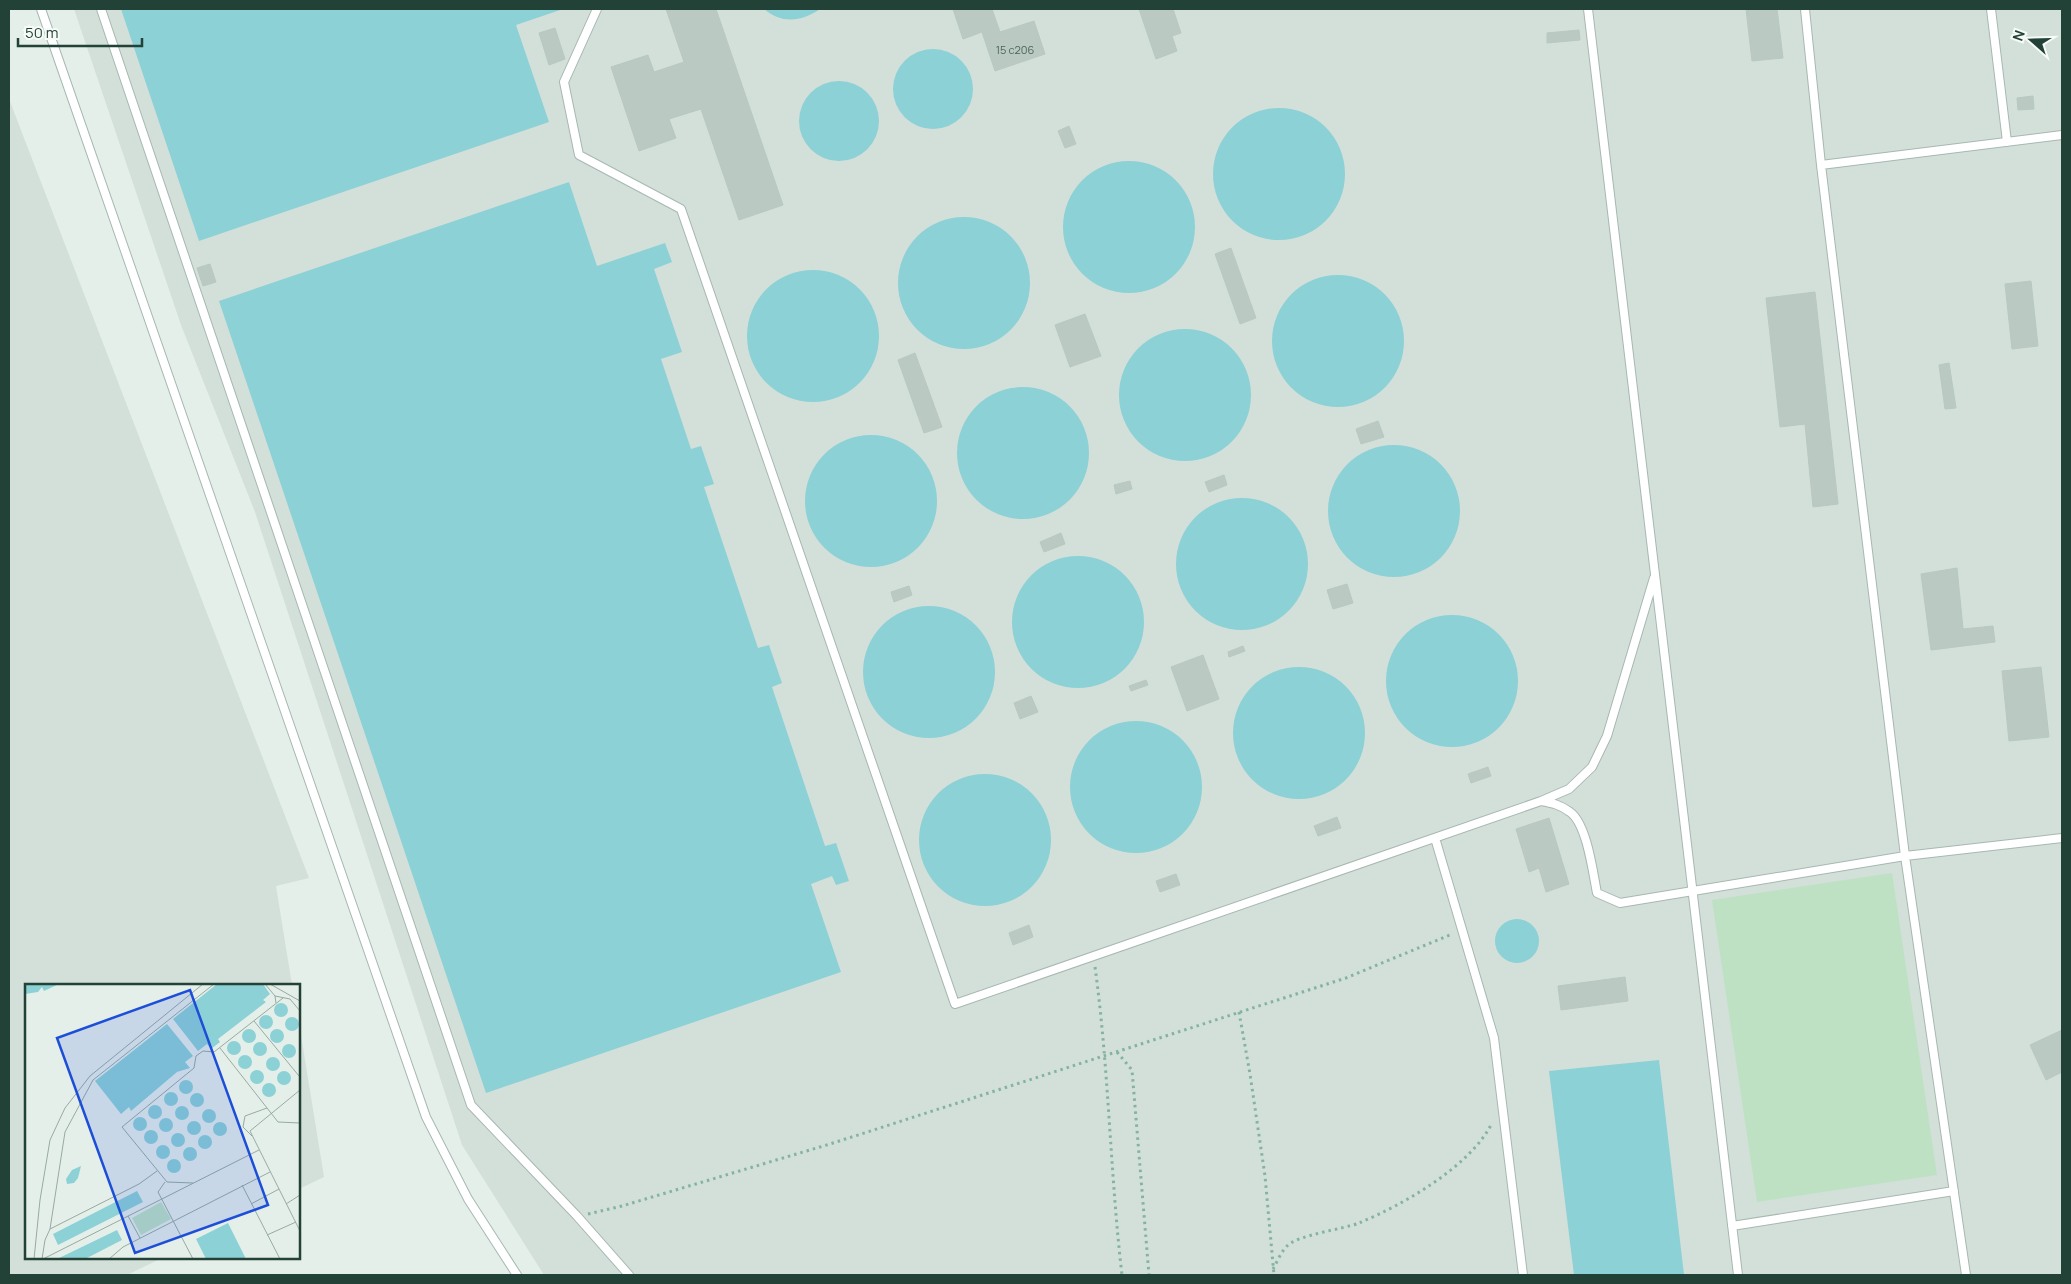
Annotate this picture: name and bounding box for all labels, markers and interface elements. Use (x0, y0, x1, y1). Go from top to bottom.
scale bar (18, 15, 141, 47)
north arrow (2006, 15, 2056, 65)
text: 50 m (25, 22, 59, 43)
text: N (2008, 27, 2029, 43)
house number: 15 с206 (996, 42, 1035, 57)
inset map (25, 984, 300, 1259)

